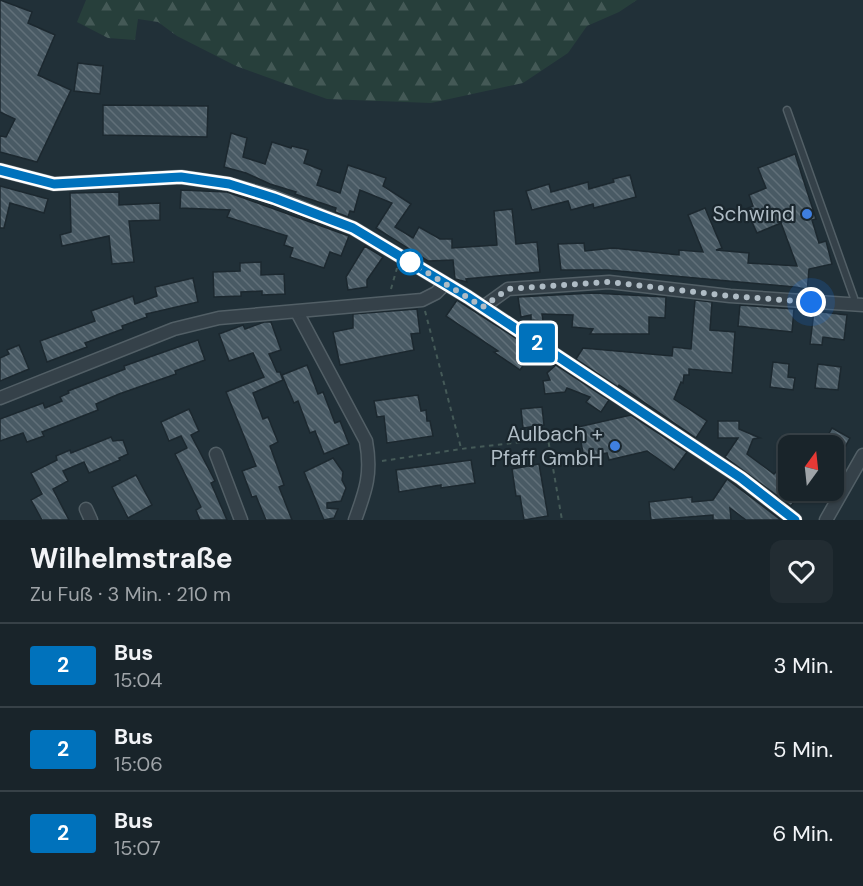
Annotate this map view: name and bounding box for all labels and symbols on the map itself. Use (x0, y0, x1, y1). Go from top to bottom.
place label: Schwind (712, 200, 795, 228)
marker: Schwind (800, 207, 814, 221)
unlabelled marker (397, 249, 423, 275)
your location (796, 287, 826, 317)
line badge: 2 (518, 324, 556, 362)
place label: Aulbach + Pfaff GmbH (491, 420, 603, 472)
north arrow (778, 435, 844, 501)
marker: Aulbach + Pfaff GmbH (608, 439, 622, 453)

